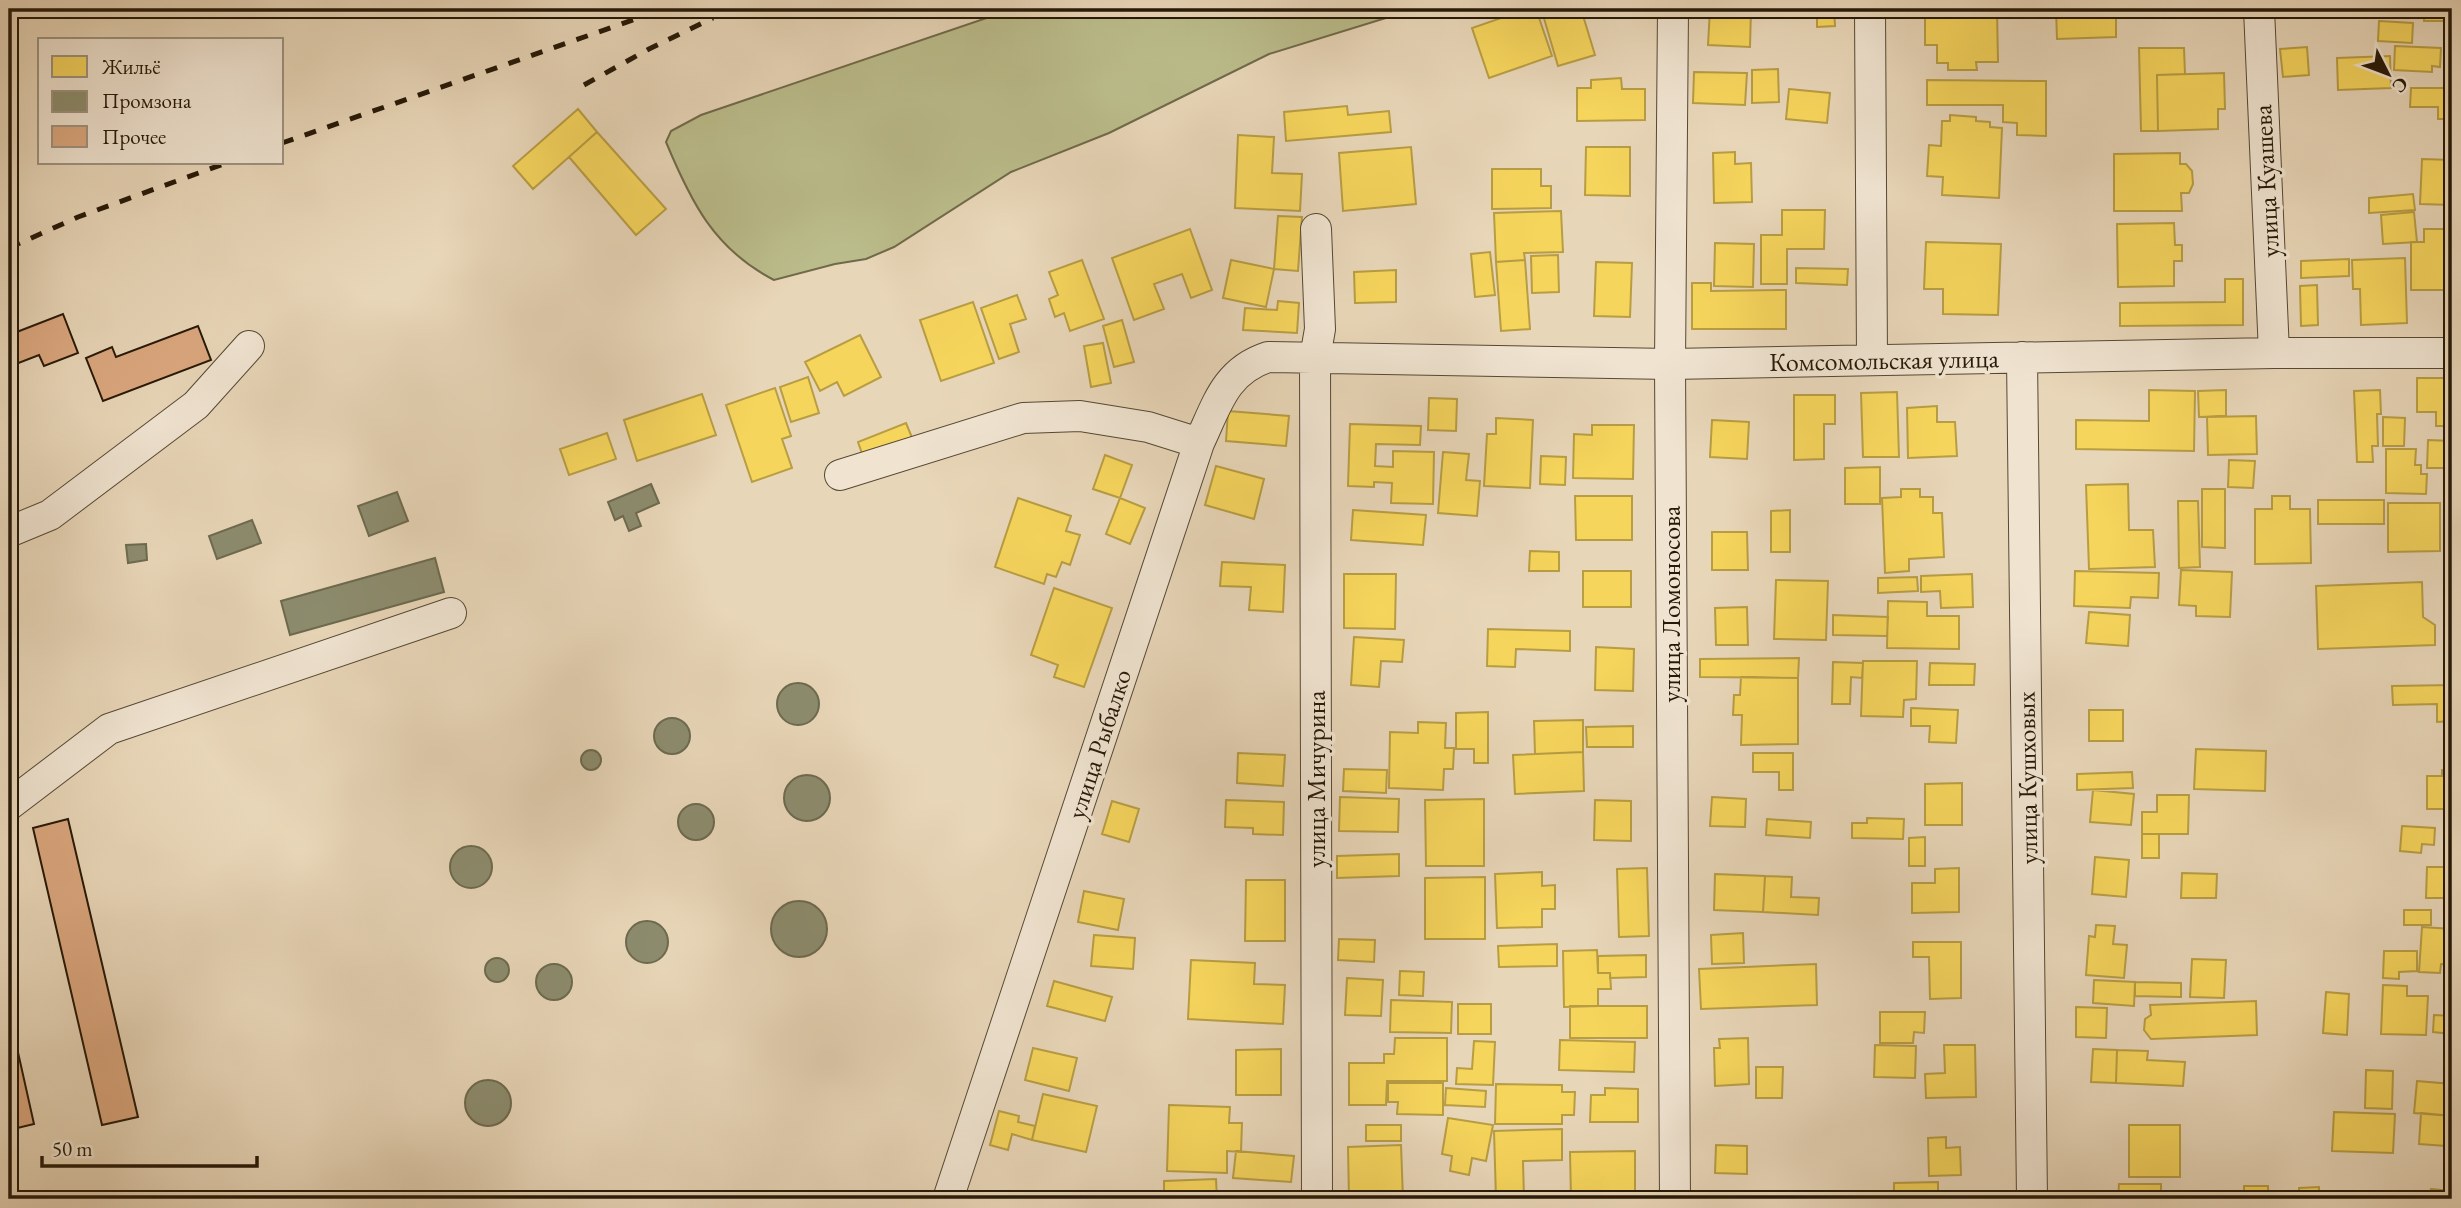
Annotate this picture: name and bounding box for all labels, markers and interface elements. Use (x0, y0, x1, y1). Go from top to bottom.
legend (38, 38, 284, 164)
north arrow (2352, 38, 2422, 108)
text: Жильё (101, 53, 161, 80)
text: С (2386, 72, 2414, 98)
text: Промзона (102, 87, 192, 114)
street label: улица Куашева (2245, 103, 2287, 258)
text: Прочее (102, 123, 166, 150)
street label: Комсомольская улица (1769, 341, 2000, 379)
street label: улица Ломоносова (1654, 505, 1688, 702)
street label: улица Рыбалко (1059, 665, 1139, 823)
street label: улица Мичурина (1299, 690, 1333, 868)
street label: улица Кушховых (2008, 690, 2046, 865)
scale bar (42, 1124, 257, 1168)
text: 50 m (52, 1135, 93, 1162)

